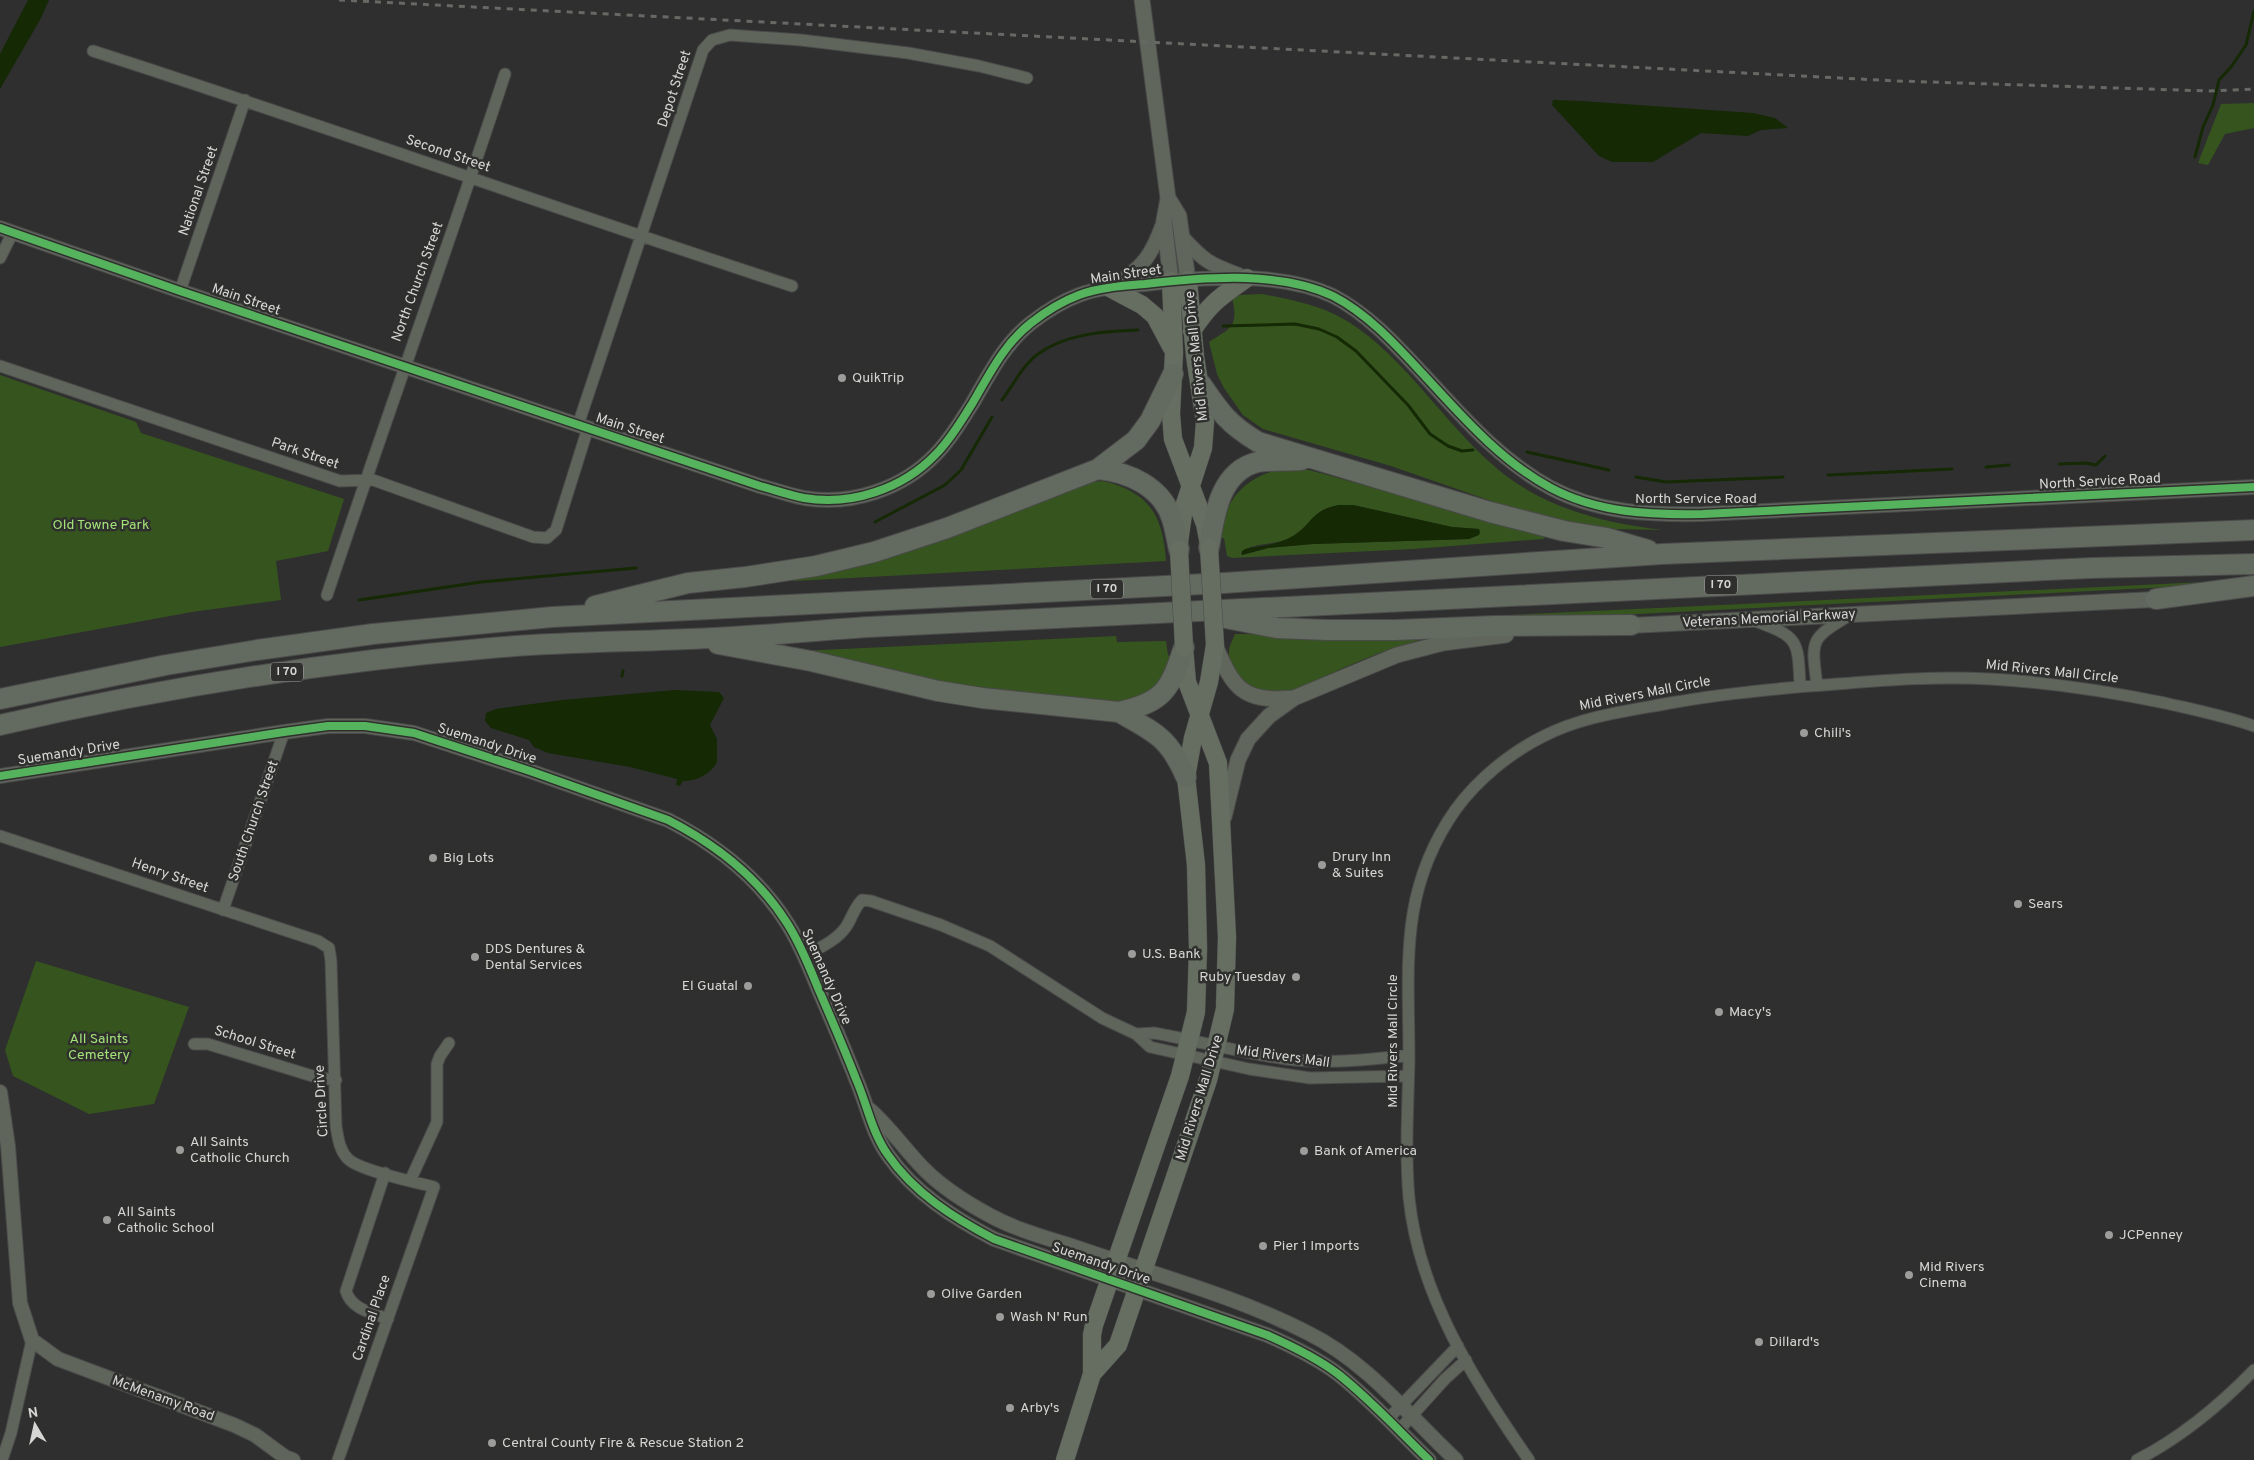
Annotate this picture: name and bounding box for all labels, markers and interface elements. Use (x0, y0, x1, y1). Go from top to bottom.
street label: Depot Street (655, 48, 695, 130)
street label: Second Street (403, 132, 493, 176)
street label: National Street (176, 144, 222, 238)
street label: North Church Street (388, 220, 448, 344)
street label: Main Street (1089, 262, 1163, 288)
street label: Main Street (209, 280, 283, 320)
street label: Mid Rivers Mall Drive (1182, 290, 1212, 422)
place label: QuikTrip (852, 370, 904, 387)
marker: QuikTrip (836, 372, 848, 384)
street label: Main Street (593, 410, 667, 448)
street label: Park Street (269, 434, 341, 474)
street label: North Service Road (2039, 470, 2161, 494)
street label: North Service Road (1635, 491, 1757, 508)
park label: Old Towne Park (53, 517, 149, 534)
road number: I 70 (1705, 576, 1737, 594)
road number: I 70 (1091, 580, 1123, 598)
street label: Veterans Memorial Parkway (1682, 606, 1856, 632)
street label: Mid Rivers Mall Circle (1985, 657, 2119, 687)
road number: I 70 (271, 662, 303, 682)
street label: Mid Rivers Mall Circle (1578, 673, 1712, 715)
street label: Suemandy Drive (435, 720, 539, 768)
place label: Chili's (1814, 725, 1851, 742)
marker: Chili's (1798, 727, 1810, 739)
street label: Suemandy Drive (17, 737, 121, 769)
street label: South Church Street (225, 758, 283, 884)
place label: Drury Inn & Suites (1332, 849, 1391, 882)
place label: Big Lots (443, 850, 494, 867)
marker: Big Lots (427, 852, 439, 864)
street label: Henry Street (129, 855, 211, 897)
marker: Drury Inn & Suites (1316, 859, 1328, 871)
place label: Sears (2028, 896, 2063, 913)
marker: Sears (2012, 898, 2024, 910)
street label: Suemandy Drive (797, 926, 855, 1028)
place label: DDS Dentures & Dental Services (485, 941, 586, 974)
place label: U.S. Bank (1142, 946, 1201, 963)
marker: U.S. Bank (1126, 948, 1138, 960)
marker: DDS Dentures & Dental Services (469, 951, 481, 963)
place label: Ruby Tuesday (1199, 969, 1286, 986)
marker: Ruby Tuesday (1290, 971, 1302, 983)
street label: Mid Rivers Mall Circle (1385, 974, 1402, 1108)
place label: El Guatal (682, 978, 738, 995)
marker: El Guatal (742, 980, 754, 992)
place label: Macy's (1729, 1004, 1772, 1021)
marker: Macy's (1713, 1006, 1725, 1018)
street label: School Street (212, 1023, 298, 1063)
park label: All Saints Cemetery (68, 1031, 130, 1064)
street label: Mid Rivers Mall Drive (1173, 1033, 1227, 1163)
street label: Mid Rivers Mall (1235, 1042, 1331, 1072)
street label: Circle Drive (312, 1064, 332, 1138)
place label: All Saints Catholic Church (190, 1134, 290, 1167)
place label: Bank of America (1314, 1143, 1417, 1160)
marker: All Saints Catholic Church (174, 1144, 186, 1156)
marker: Bank of America (1298, 1145, 1310, 1157)
place label: All Saints Catholic School (117, 1204, 214, 1237)
marker: All Saints Catholic School (101, 1214, 113, 1226)
place label: JCPenney (2119, 1227, 2183, 1244)
marker: JCPenney (2103, 1229, 2115, 1241)
place label: Pier 1 Imports (1273, 1238, 1360, 1255)
street label: Suemandy Drive (1049, 1239, 1153, 1289)
marker: Pier 1 Imports (1257, 1240, 1269, 1252)
place label: Mid Rivers Cinema (1919, 1259, 1984, 1292)
marker: Mid Rivers Cinema (1903, 1269, 1915, 1281)
street label: Cardinal Place (349, 1273, 395, 1363)
place label: Olive Garden (941, 1286, 1022, 1303)
marker: Olive Garden (925, 1288, 937, 1300)
place label: Wash N' Run (1010, 1309, 1088, 1326)
marker: Wash N' Run (994, 1311, 1006, 1323)
place label: Dillard's (1769, 1334, 1820, 1351)
marker: Dillard's (1753, 1336, 1765, 1348)
street label: McMenamy Road (109, 1373, 217, 1425)
north arrow (10, 1400, 60, 1450)
place label: Arby's (1020, 1400, 1060, 1417)
marker: Arby's (1004, 1402, 1016, 1414)
text: N (27, 1404, 40, 1423)
place label: Central County Fire & Rescue Station 2 (502, 1435, 744, 1452)
marker: Central County Fire & Rescue Station 2 (486, 1437, 498, 1449)

